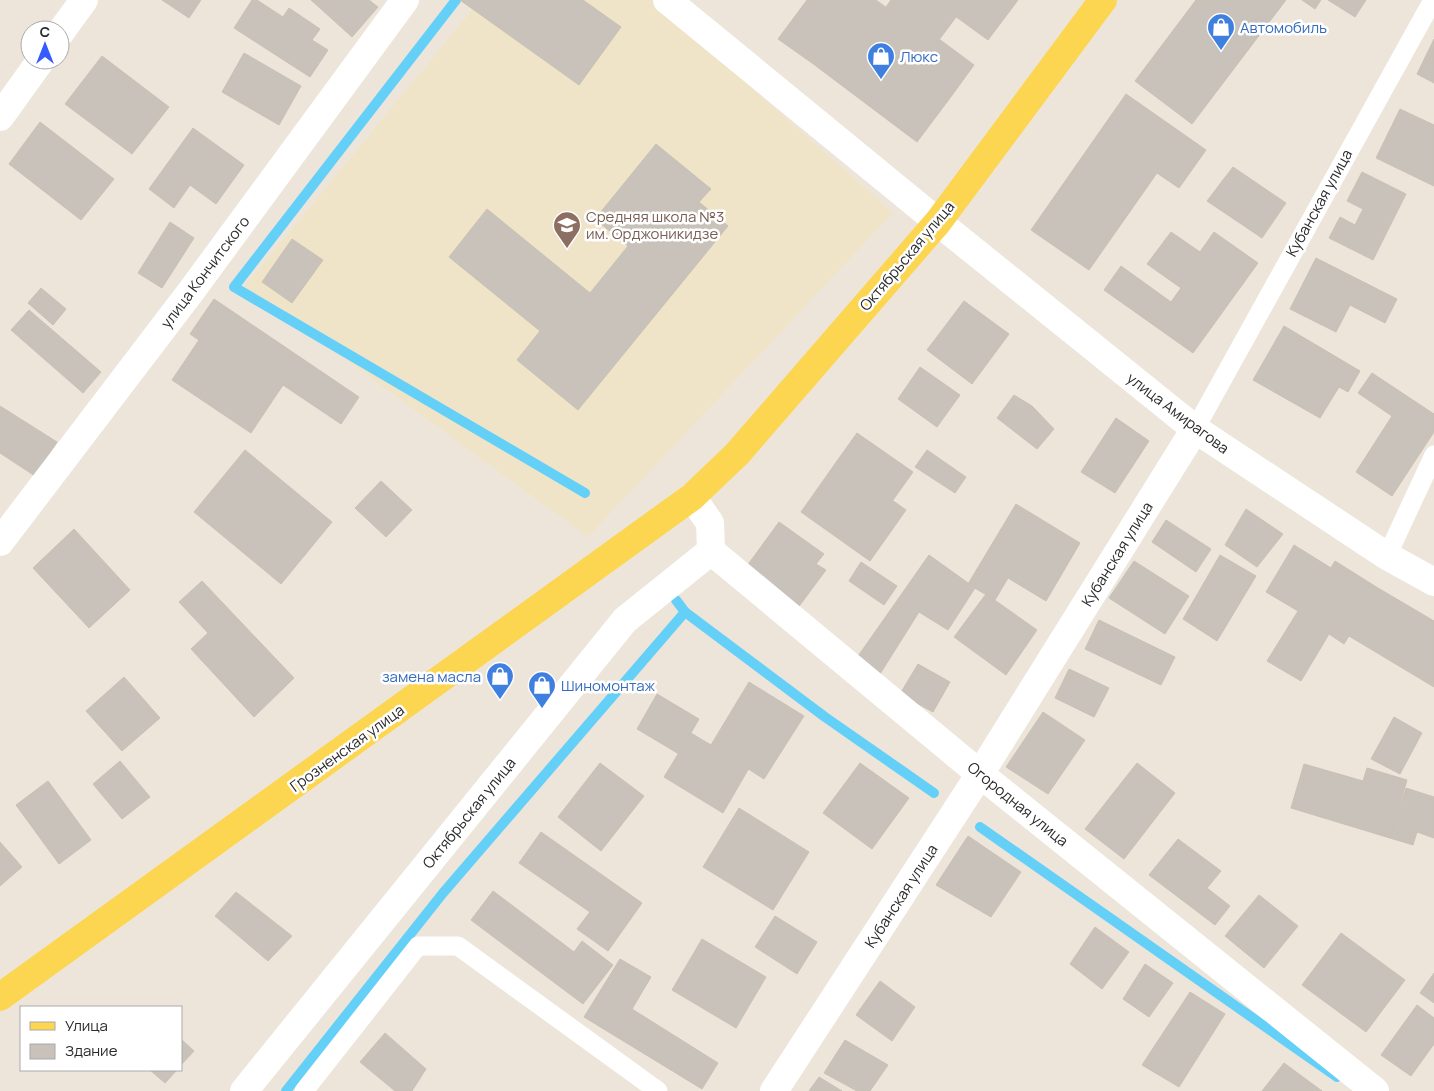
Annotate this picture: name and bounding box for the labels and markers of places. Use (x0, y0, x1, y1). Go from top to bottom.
shop icon: Автомобиль (1206, 12, 1236, 51)
place label: Автомобиль (1240, 17, 1327, 38)
shop icon: Люкс (866, 41, 896, 80)
place label: Люкс (900, 46, 938, 67)
place label: Средняя школа №3 им. Орджоникидзе (586, 206, 724, 244)
school or university icon: Средняя школа №3 им. Орджоникидзе (552, 210, 582, 249)
shop icon: замена масла (485, 661, 515, 700)
place label: замена масла (382, 666, 481, 687)
shop icon: Шиномонтаж (527, 670, 557, 709)
place label: Шиномонтаж (561, 675, 656, 696)

